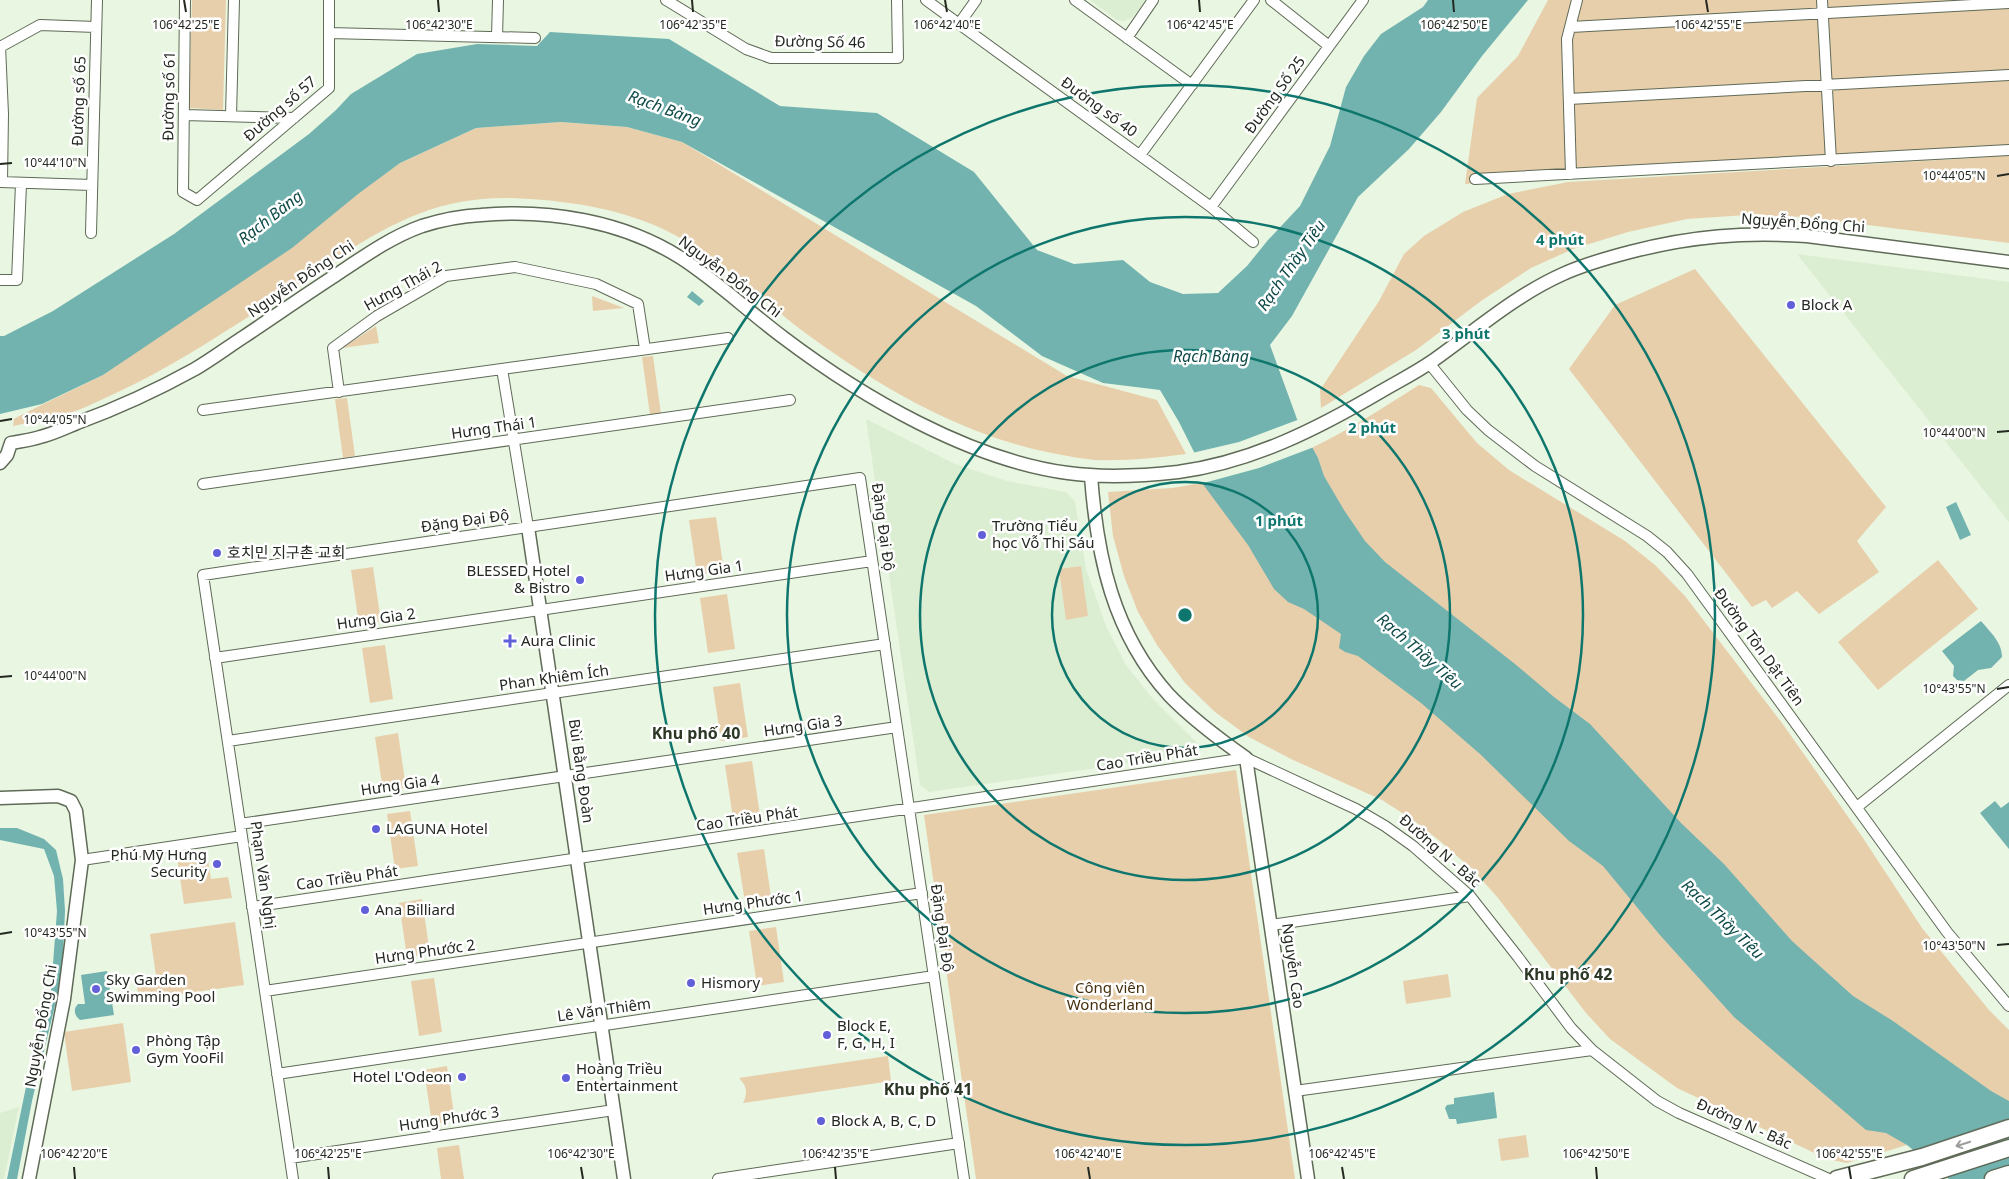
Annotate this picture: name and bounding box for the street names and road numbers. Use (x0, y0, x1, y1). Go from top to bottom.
street label: Đường Số 46 (774, 30, 866, 52)
street label: Đường số 61 (157, 51, 179, 141)
street label: Đường Số 25 (1239, 52, 1309, 137)
street label: Đường số 65 (66, 56, 90, 146)
street label: Đường số 57 (239, 71, 320, 145)
street label: Đường số 40 (1057, 72, 1142, 141)
street label: Nguyễn Đổng Chi (1740, 208, 1866, 236)
street label: Nguyễn Đổng Chi (675, 231, 786, 322)
street label: Nguyễn Đổng Chi (243, 235, 358, 321)
street label: Hưng Thái 2 (360, 256, 445, 315)
street label: Hưng Thái 1 (450, 411, 538, 443)
street label: Đặng Đại Độ (868, 481, 900, 572)
street label: Đặng Đại Độ (419, 504, 510, 536)
street label: Hưng Gia 1 (663, 555, 745, 585)
street label: Đường Tôn Dật Tiên (1710, 584, 1809, 709)
street label: Hưng Gia 2 (335, 603, 417, 633)
street label: Phan Khiêm Ích (498, 659, 610, 695)
street label: Hưng Gia 3 (762, 710, 844, 740)
street label: Bùi Bằng Đoàn (565, 717, 599, 824)
street label: Cao Triều Phát (1095, 739, 1200, 775)
street label: Hưng Gia 4 (359, 769, 441, 799)
street label: Cao Triều Phát (695, 801, 799, 835)
street label: Đường N - Bắc (1396, 809, 1486, 891)
street label: Phạm Văn Nghị (247, 820, 281, 930)
street label: Cao Triều Phát (295, 860, 399, 894)
street label: Đặng Đại Độ (927, 882, 959, 973)
street label: Hưng Phước 1 (701, 885, 804, 919)
street label: Nguyễn Cao (1278, 922, 1310, 1010)
street label: Hưng Phước 2 (373, 934, 476, 968)
street label: Nguyễn Đổng Chi (19, 963, 61, 1089)
street label: Lê Văn Thiêm (556, 993, 652, 1025)
street label: Đường N - Bắc (1694, 1093, 1795, 1153)
street label: Hưng Phước 3 (397, 1101, 500, 1135)

